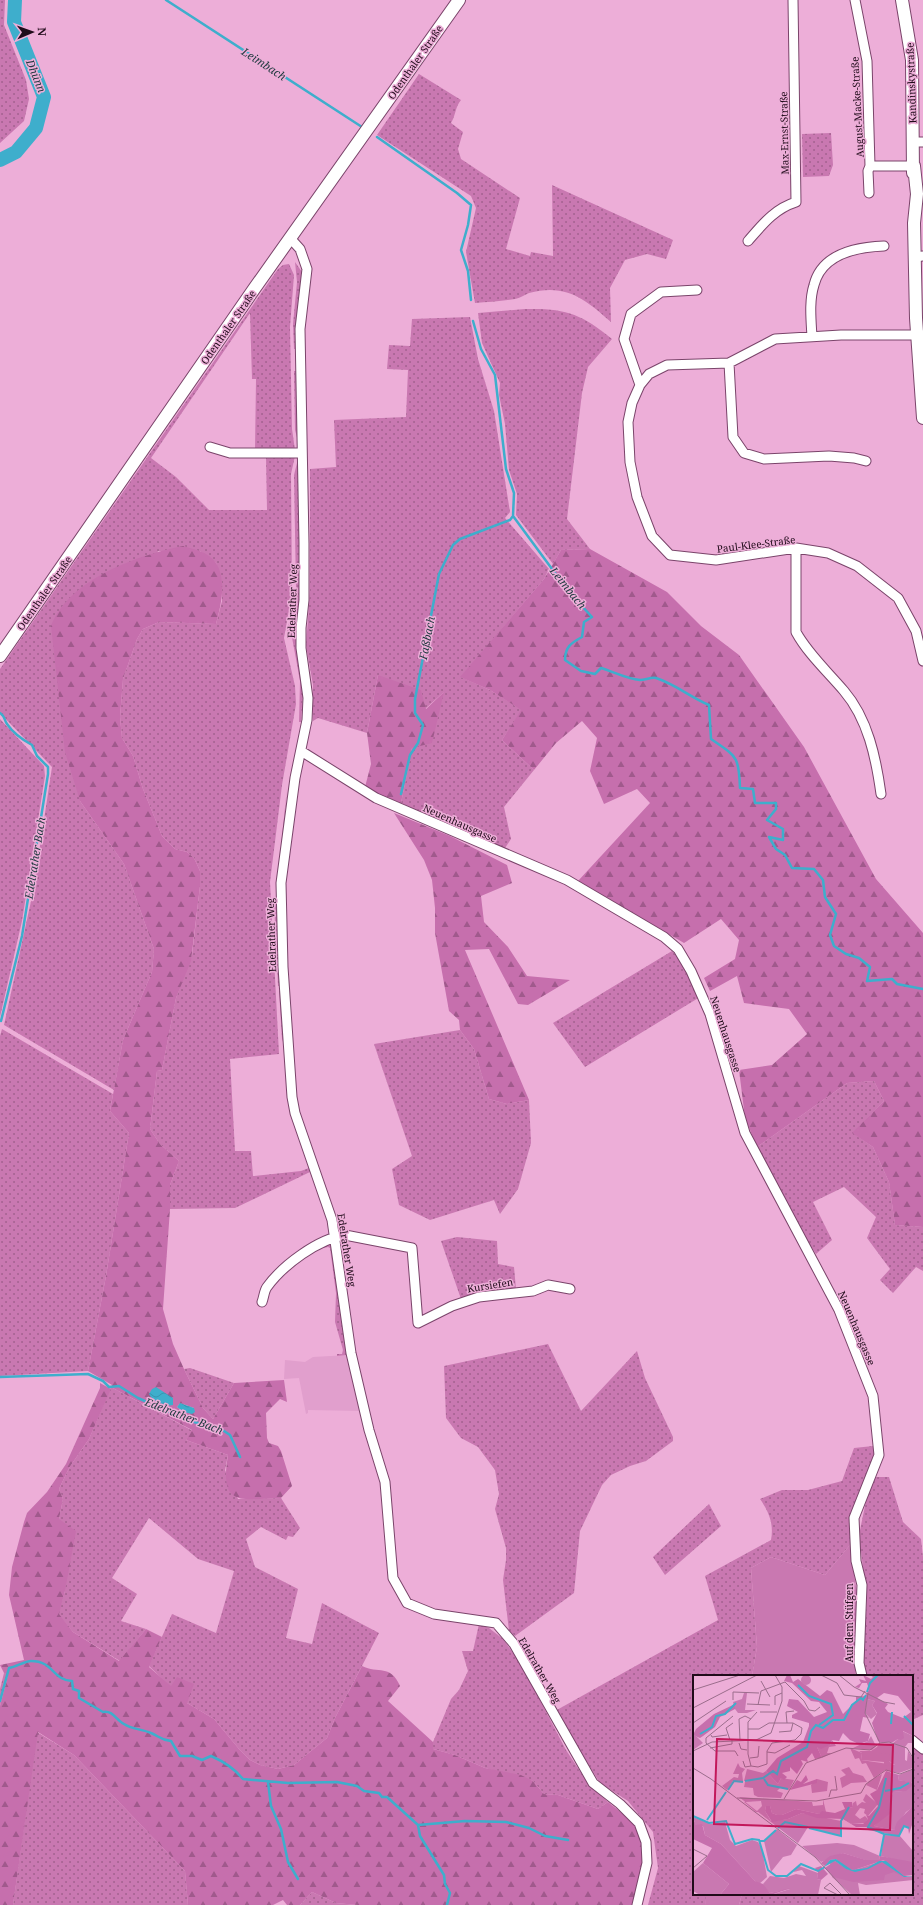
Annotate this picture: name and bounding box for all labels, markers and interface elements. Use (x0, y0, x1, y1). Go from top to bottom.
north arrow (12, 12, 52, 52)
street label: Odenthaler Straße (384, 22, 446, 102)
text: N (35, 27, 50, 37)
street label: Kandinskystraße (903, 42, 919, 124)
water label: Leimbach (238, 43, 290, 84)
water label: Dhünn (23, 56, 50, 95)
street label: August-Macke-Straße (847, 56, 867, 158)
street label: Max-Ernst-Straße (776, 91, 792, 175)
street label: Odenthaler Straße (197, 287, 259, 367)
street label: Paul-Klee-Straße (716, 532, 796, 556)
street label: Odenthaler Straße (13, 553, 75, 633)
street label: Edelrather Weg (284, 563, 300, 638)
water label: Leimbach (546, 563, 590, 612)
water label: Faßbach (415, 615, 438, 662)
street label: Neuenhausgasse (421, 800, 499, 846)
water label: Edelrather Bach (20, 815, 48, 901)
street label: Edelrather Weg (263, 897, 279, 972)
street label: Neuenhausgasse (707, 994, 745, 1074)
street label: Edelrather Weg (334, 1212, 360, 1288)
street label: Kursiefen (466, 1274, 515, 1296)
street label: Neuenhausgasse (835, 1289, 879, 1367)
water label: Edelrather Bach (142, 1393, 226, 1438)
street label: Auf dem Stüfgen (842, 1583, 856, 1663)
street label: Edelrather Weg (515, 1634, 565, 1706)
inset map (693, 1675, 913, 1895)

